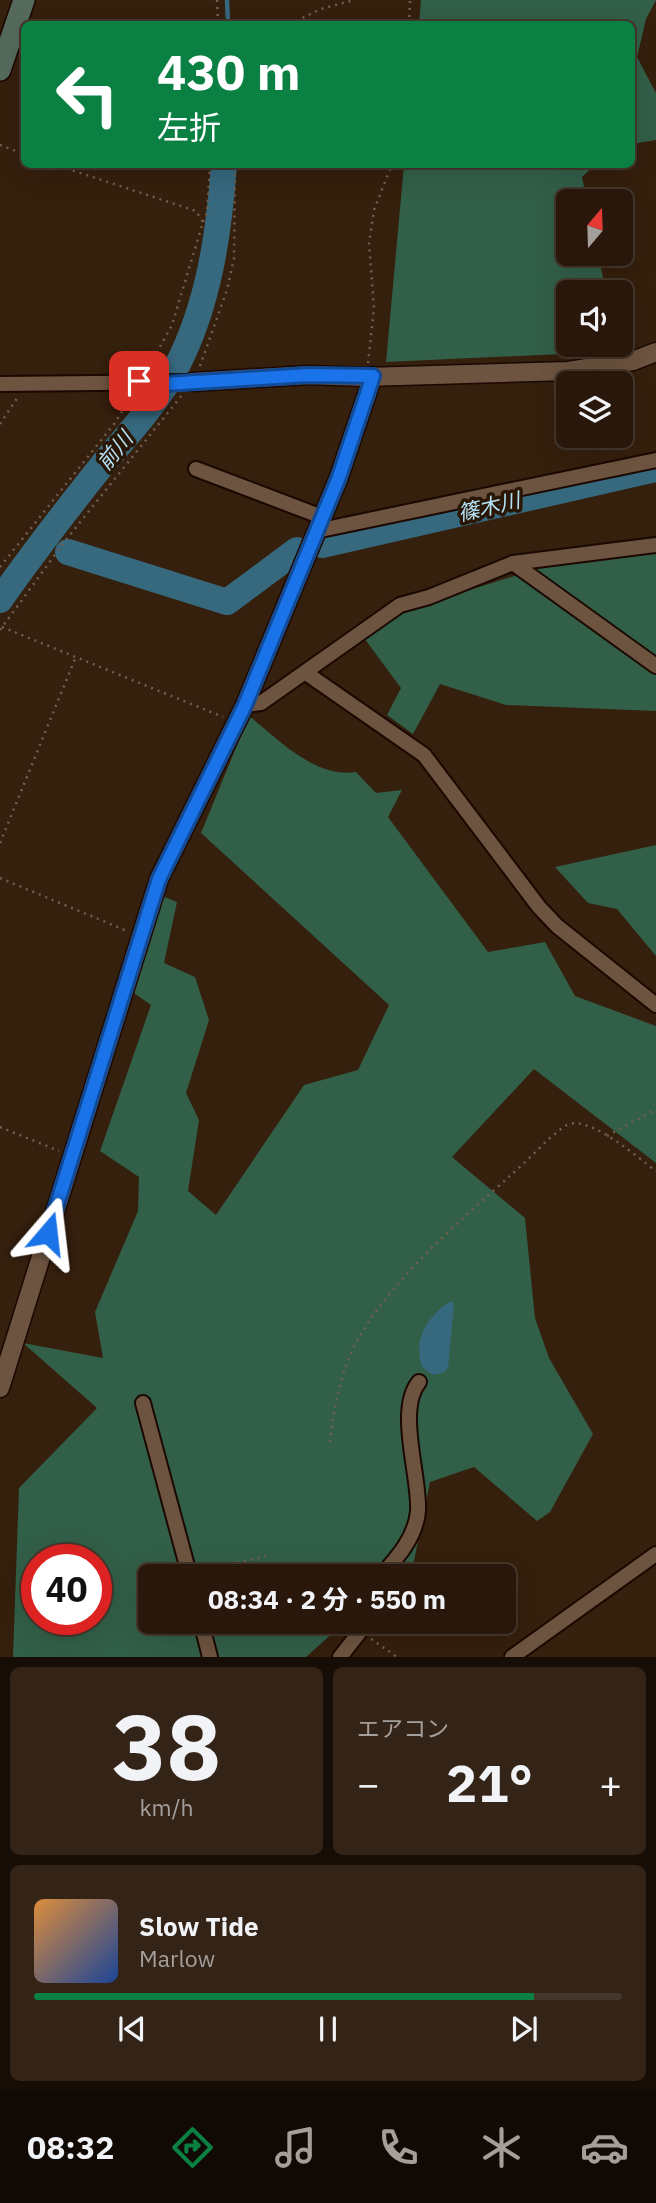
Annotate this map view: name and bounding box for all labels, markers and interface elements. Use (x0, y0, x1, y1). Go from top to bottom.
text: 430 m (157, 40, 301, 103)
icon: left (42, 49, 133, 140)
text: 左折 (157, 106, 221, 148)
north arrow (556, 189, 634, 266)
map controls (556, 189, 633, 448)
button: sound (556, 280, 633, 357)
pin (109, 351, 169, 411)
icon: arrive (120, 362, 158, 400)
button: layers (556, 371, 633, 448)
water label: 前川 (90, 424, 140, 476)
water label: 篠木川 (455, 485, 525, 527)
position arrow (11, 1196, 85, 1270)
speed limit sign: 40 (21, 1544, 112, 1635)
text: 08:34 · 2 分 · 550 m (208, 1582, 446, 1616)
text: 38 (112, 1687, 221, 1805)
text: エアコン (357, 1713, 449, 1743)
text: 21° (446, 1749, 533, 1816)
text: − (357, 1759, 380, 1808)
text: + (599, 1759, 622, 1808)
text: km/h (139, 1792, 194, 1822)
text: Slow Tide (139, 1909, 259, 1943)
text: Marlow (139, 1943, 215, 1973)
icon: previous (113, 2010, 151, 2048)
icon: pause (309, 2010, 347, 2048)
icon: next (505, 2010, 543, 2048)
icon: directions (168, 2123, 217, 2172)
icon: music (271, 2123, 320, 2172)
icon: phone (374, 2123, 423, 2172)
icon: climate (477, 2123, 526, 2172)
icon: car (580, 2123, 629, 2172)
text: 08:32 (27, 2126, 114, 2168)

